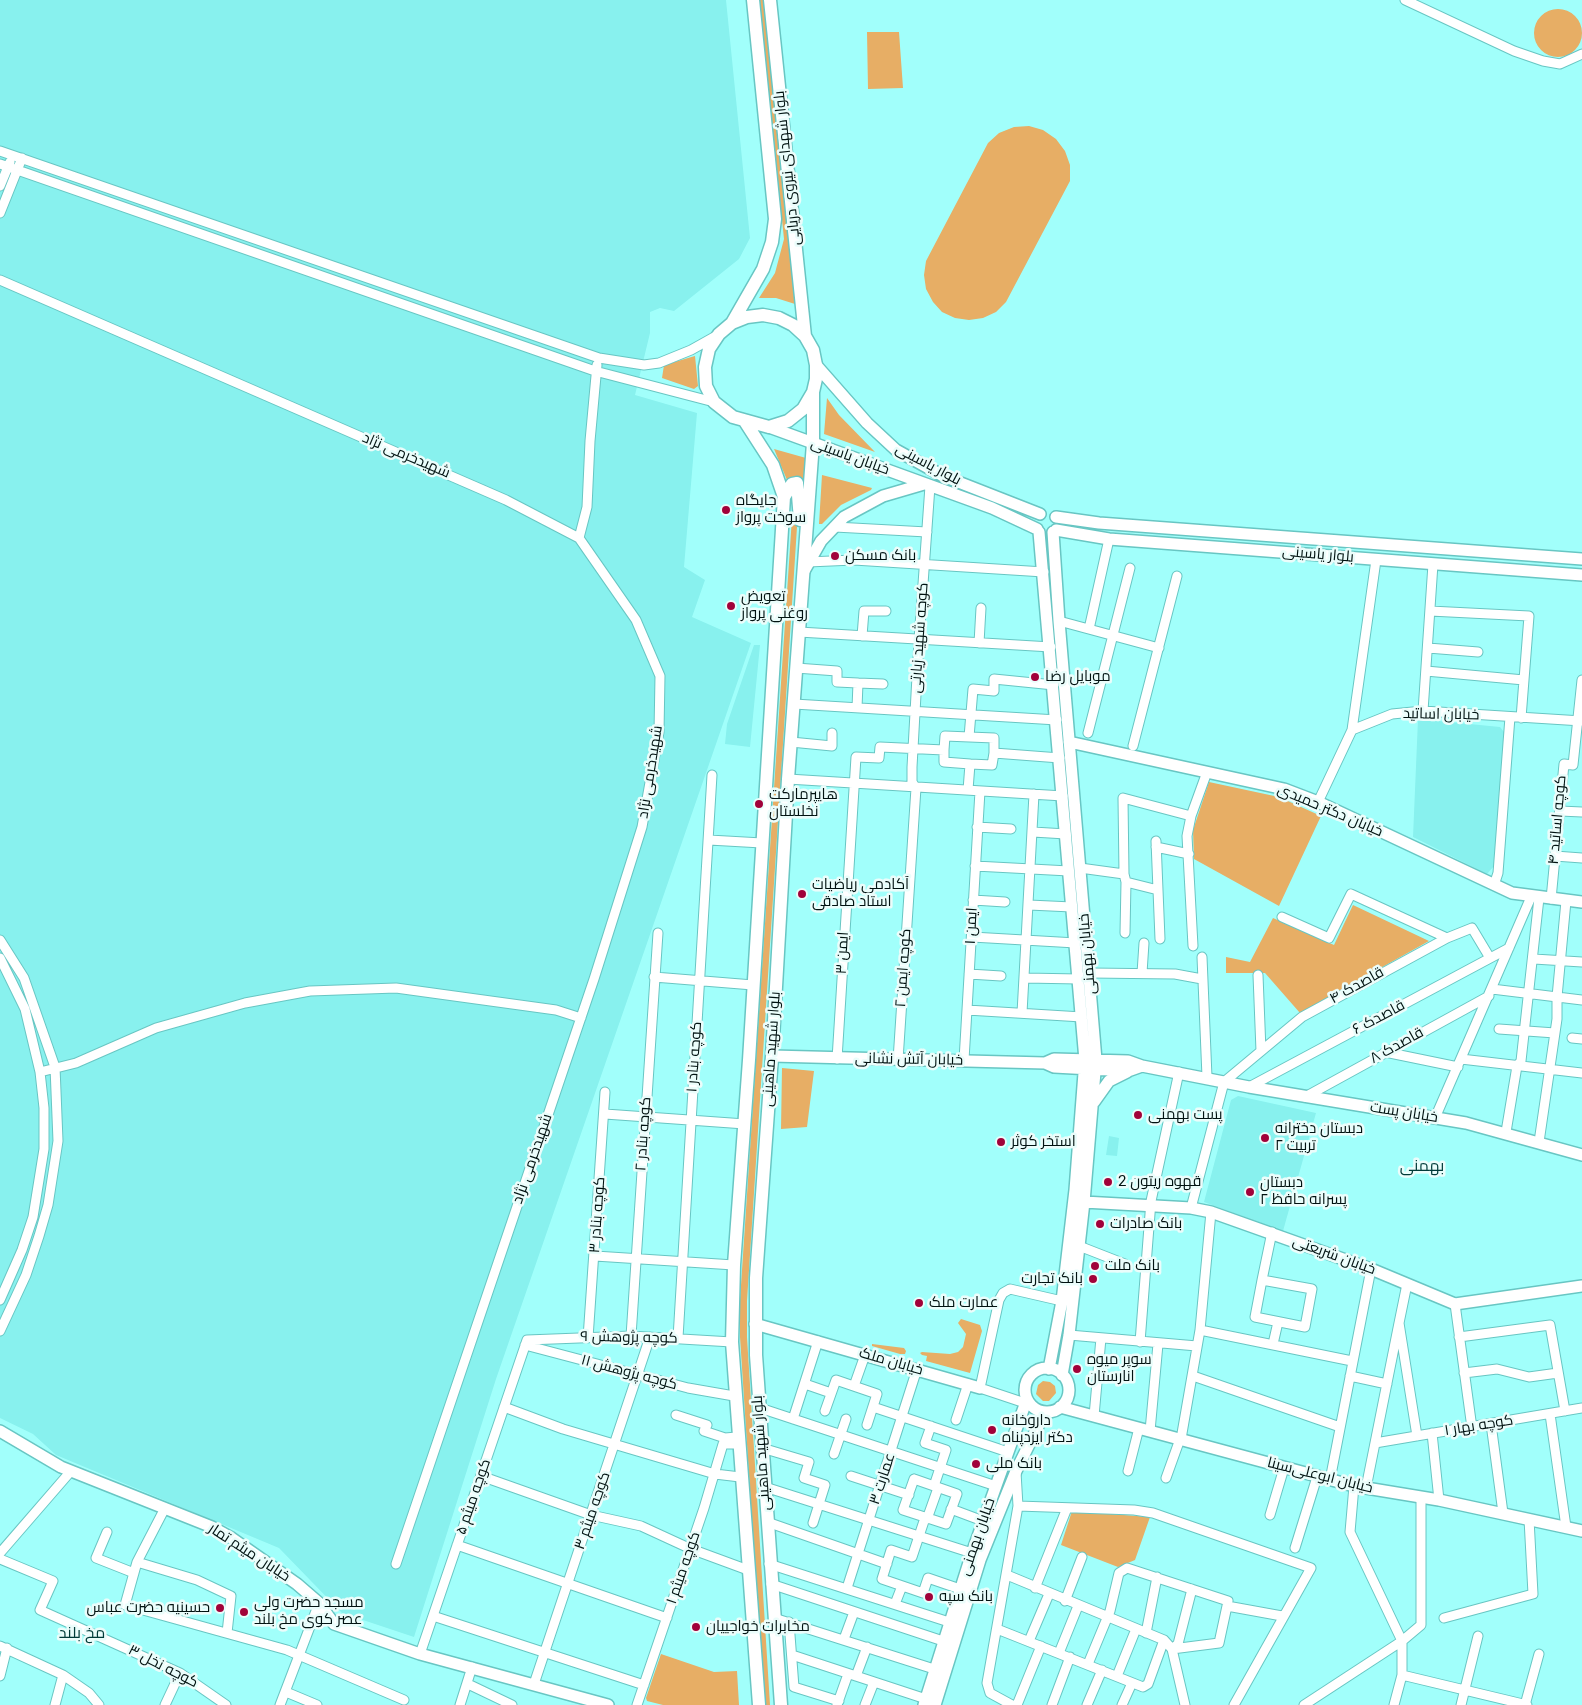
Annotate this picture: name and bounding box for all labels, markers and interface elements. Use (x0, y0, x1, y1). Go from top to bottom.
street label: بلوار شهدای نیروی دریایی (771, 90, 805, 246)
street label: شهیدخرمی نژاد (359, 429, 453, 483)
street label: خیابان یاسینی (808, 434, 892, 480)
street label: بلوار یاسینی (892, 440, 964, 490)
place label: جایگاه سوخت پرواز (736, 492, 806, 527)
marker: جایگاه سوخت پرواز (720, 504, 732, 516)
street label: بلوار یاسینی (1281, 543, 1355, 567)
place label: بانک مسکن (845, 547, 916, 565)
marker: بانک مسکن (829, 550, 841, 562)
street label: کوچه شهید زیارتی (907, 582, 933, 694)
place label: تعویض روغنی پرواز (741, 588, 808, 623)
marker: تعویض روغنی پرواز (725, 600, 737, 612)
place label: موبایل رضا (1045, 668, 1111, 686)
marker: موبایل رضا (1029, 671, 1041, 683)
street label: خیابان اساتید (1403, 705, 1479, 725)
street label: شهیدخرمی نژاد (635, 724, 667, 820)
street label: کوچه اساتید ۴ (1545, 775, 1571, 865)
street label: خیابان دکتر حمیدی (1275, 781, 1385, 841)
place label: هایپرمارکت نخلستان (769, 786, 838, 821)
marker: هایپرمارکت نخلستان (753, 798, 765, 810)
place label: آکادمی ریاضیات استاد صادقی (812, 876, 909, 911)
marker: آکادمی ریاضیات استاد صادقی (796, 888, 808, 900)
street label: ایمن ۱ (962, 907, 982, 945)
street label: خیابان بهمنی (1076, 913, 1100, 995)
street label: کوچه ایمن ۲ (892, 928, 916, 1008)
street label: ایمن ۳ (833, 931, 853, 975)
street label: قاصدک ۴ (1327, 964, 1387, 1008)
street label: بلوار شهید ماهینی (759, 991, 785, 1107)
street label: قاصدک ۶ (1350, 997, 1408, 1039)
street label: کوچه بنادر ۱ (684, 1021, 706, 1093)
street label: قاصدک ۸ (1367, 1024, 1427, 1068)
street label: خیابان آتش نشانی (855, 1050, 963, 1070)
street label: کوچه بنادر ۲ (632, 1096, 656, 1172)
street label: خیابان پست (1369, 1099, 1439, 1127)
place label: پست بهمنی (1148, 1106, 1223, 1124)
marker: پست بهمنی (1132, 1109, 1144, 1121)
street label: شهیدخرمی نژاد (509, 1112, 557, 1206)
place label: دبستان دخترانه تربیت ۲ (1275, 1120, 1363, 1155)
marker: دبستان دخترانه تربیت ۲ (1259, 1132, 1271, 1144)
place label: استخر کوثر (1011, 1133, 1076, 1151)
marker: استخر کوثر (995, 1136, 1007, 1148)
district label: بهمنی (1400, 1157, 1444, 1177)
place label: قهوه ریتون 2 (1118, 1173, 1201, 1191)
place label: دبستان پسرانه حافظ ۲ (1260, 1174, 1347, 1209)
street label: کوچه بنادر ۳ (586, 1176, 610, 1254)
marker: قهوه ریتون 2 (1102, 1176, 1114, 1188)
marker: دبستان پسرانه حافظ ۲ (1244, 1186, 1256, 1198)
place label: بانک صادرات (1110, 1215, 1182, 1233)
marker: بانک صادرات (1094, 1218, 1106, 1230)
street label: خیابان شریعتی (1290, 1233, 1378, 1279)
place label: بانک ملت (1105, 1257, 1160, 1275)
marker: بانک ملت (1089, 1260, 1101, 1272)
place label: بانک تجارت (1021, 1270, 1083, 1288)
marker: بانک تجارت (1087, 1273, 1099, 1285)
place label: عمارت ملک (929, 1294, 998, 1312)
marker: عمارت ملک (913, 1297, 925, 1309)
street label: کوچه پژوهش ۹ (580, 1328, 678, 1348)
street label: خیابان ملک (857, 1344, 925, 1380)
street label: کوچه پژوهش ۱۱ (579, 1351, 679, 1395)
place label: سوپر میوه انارستان (1087, 1351, 1152, 1386)
marker: سوپر میوه انارستان (1071, 1363, 1083, 1375)
street label: بلوار شهید ماهینی (749, 1395, 775, 1511)
place label: داروخانه دکتر ایزدپناه (1002, 1412, 1073, 1447)
street label: کوچه بهار ۱ (1443, 1412, 1515, 1440)
marker: داروخانه دکتر ایزدپناه (986, 1424, 998, 1436)
street label: عمارت ۳ (866, 1451, 900, 1507)
street label: خیابان ابوعلی‌سینا (1265, 1454, 1375, 1498)
place label: بانک ملی (986, 1455, 1042, 1473)
street label: کوچه میثم ۵ (453, 1457, 495, 1537)
marker: بانک ملی (970, 1458, 982, 1470)
street label: کوچه میثم ۳ (571, 1470, 615, 1552)
street label: خیابان بهمنی (956, 1496, 1000, 1578)
street label: خیابان میثم تمار (205, 1520, 293, 1586)
street label: کوچه میثم ۱ (663, 1529, 705, 1607)
place label: بانک سپه (939, 1588, 993, 1606)
marker: بانک سپه (923, 1591, 935, 1603)
place label: مسجد حضرت ولی عصر کوی مخ بلند (254, 1594, 364, 1629)
place label: حسینیه حضرت عباس (87, 1599, 210, 1617)
marker: حسینیه حضرت عباس (214, 1602, 226, 1614)
marker: مسجد حضرت ولی عصر کوی مخ بلند (238, 1606, 250, 1618)
place label: مخابرات خواجییان (706, 1618, 810, 1636)
marker: مخابرات خواجییان (690, 1621, 702, 1633)
district label: مخ بلند (59, 1624, 105, 1644)
street label: کوچه نخل ۳ (125, 1642, 201, 1692)

